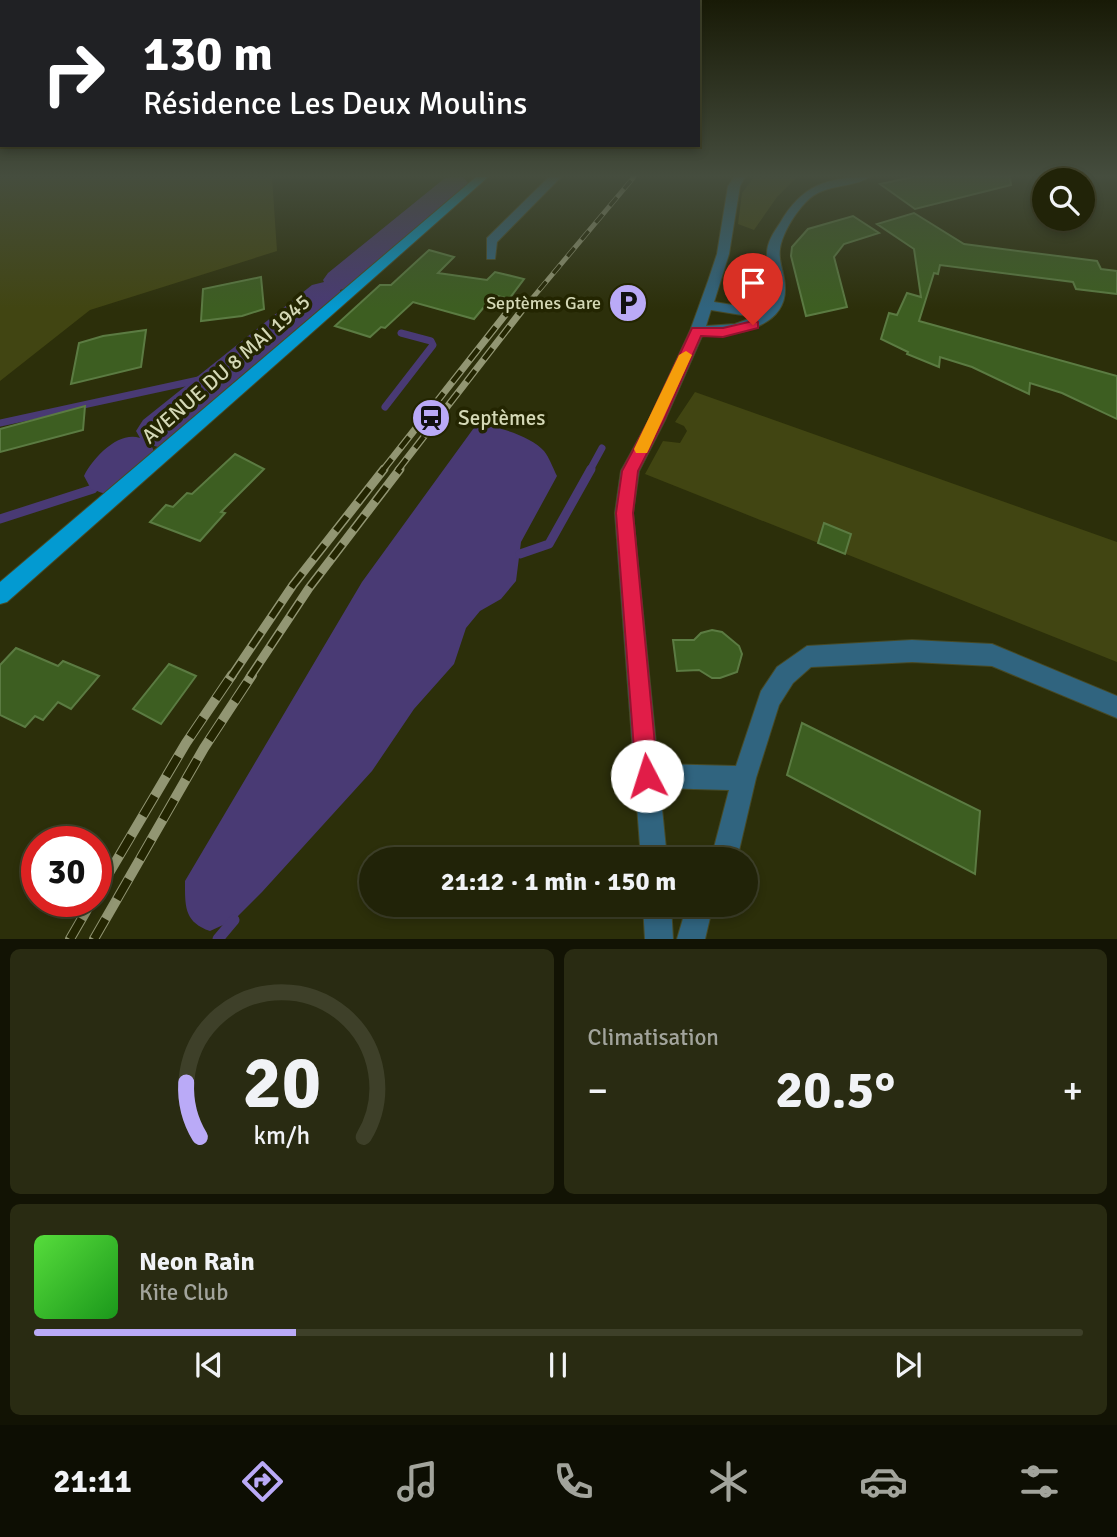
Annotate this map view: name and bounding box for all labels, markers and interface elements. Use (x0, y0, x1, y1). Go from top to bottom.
text: 130 m (143, 24, 273, 84)
icon: right (28, 28, 119, 119)
text: Résidence Les Deux Moulins (143, 84, 527, 123)
map controls (1032, 168, 1095, 231)
button: search (1032, 168, 1095, 231)
pin (723, 253, 783, 325)
icon: arrive (734, 264, 772, 302)
parking icon: Septèmes Gare (607, 282, 649, 324)
street label: AVENUE DU 8 MAI 1945 (136, 289, 316, 449)
place label: Septèmes Gare (486, 292, 601, 314)
station icon: Septèmes (410, 397, 452, 439)
place label: Septèmes (458, 405, 545, 431)
position arrow (610, 739, 684, 813)
speed limit sign: 30 (21, 826, 112, 917)
text: 21:12 · 1 min · 150 m (441, 866, 676, 898)
text: Climatisation (588, 1023, 719, 1052)
text: 20 (242, 1040, 321, 1129)
text: 20.5° (775, 1058, 895, 1122)
text: − (588, 1067, 608, 1114)
text: + (1062, 1067, 1083, 1114)
text: km/h (253, 1120, 310, 1151)
text: Neon Rain (139, 1246, 255, 1278)
text: Kite Club (139, 1278, 228, 1307)
icon: previous (190, 1346, 228, 1384)
icon: pause (539, 1346, 577, 1384)
icon: next (889, 1346, 927, 1384)
icon: directions (238, 1457, 287, 1506)
icon: music (393, 1457, 442, 1506)
icon: phone (549, 1457, 598, 1506)
icon: climate (704, 1457, 753, 1506)
icon: car (859, 1457, 908, 1506)
icon: filters (1015, 1457, 1064, 1506)
text: 21:11 (53, 1462, 132, 1501)

